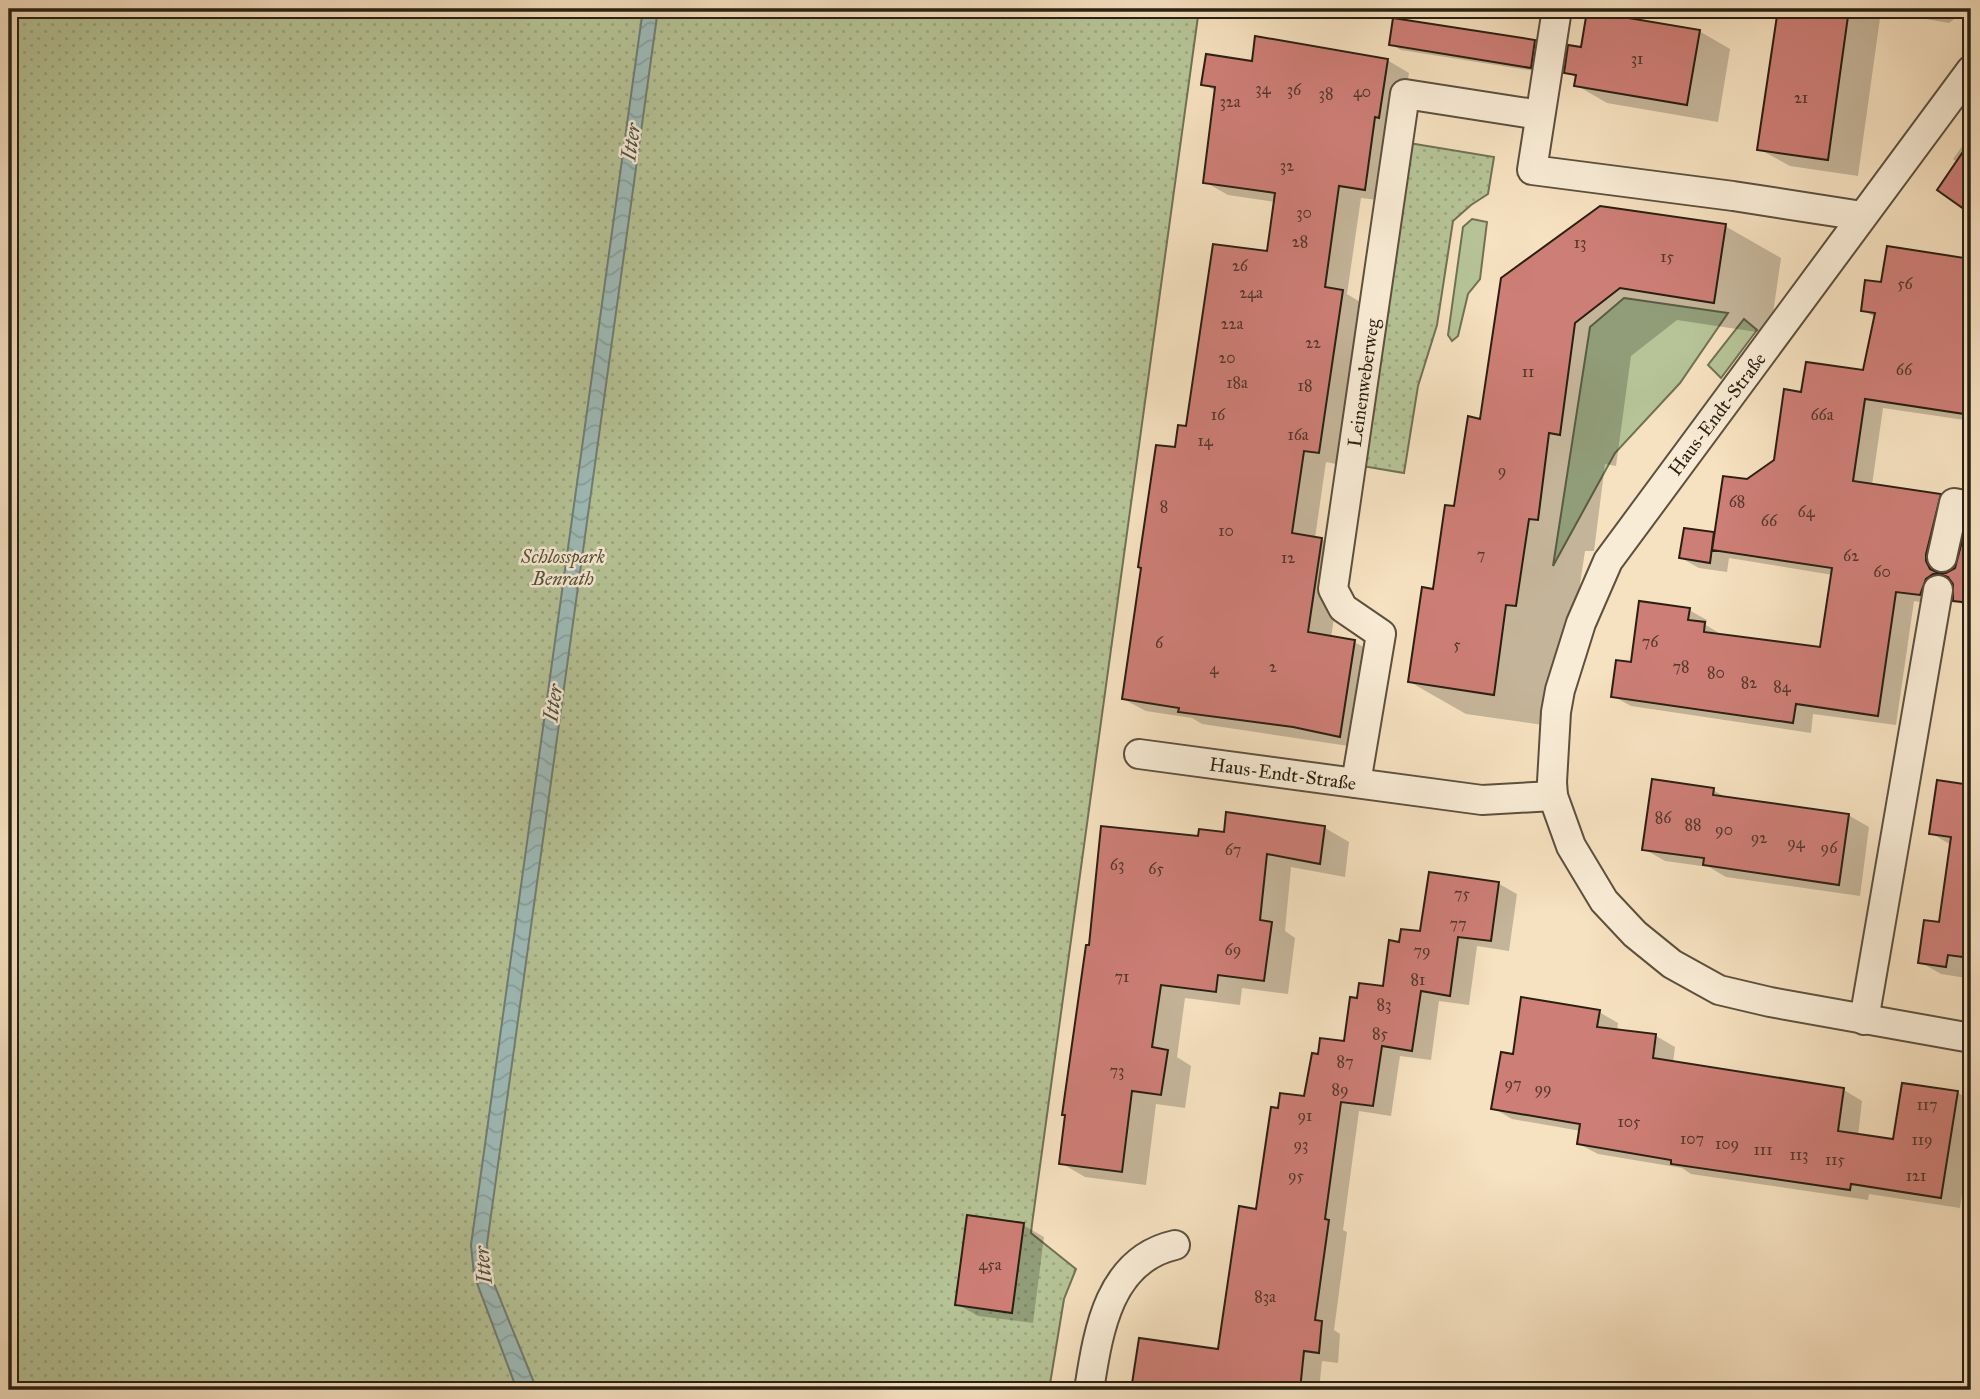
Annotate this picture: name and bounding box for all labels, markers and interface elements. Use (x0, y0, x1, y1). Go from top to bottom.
house number: 31 (1631, 49, 1643, 68)
house number: 34 (1255, 79, 1272, 98)
house number: 36 (1287, 80, 1302, 99)
house number: 40 (1353, 82, 1371, 101)
house number: 38 (1319, 84, 1333, 103)
house number: 21 (1794, 88, 1808, 107)
house number: 32a (1219, 92, 1241, 111)
water label: Itter (615, 120, 647, 163)
house number: 32 (1280, 156, 1294, 175)
house number: 30 (1296, 203, 1312, 222)
house number: 28 (1292, 232, 1308, 251)
house number: 13 (1574, 233, 1586, 252)
house number: 15 (1660, 247, 1674, 266)
house number: 26 (1232, 256, 1249, 275)
house number: 56 (1897, 274, 1914, 293)
house number: 24a (1239, 283, 1263, 302)
house number: 22a (1221, 314, 1243, 333)
street label: Leinenweberweg (1342, 317, 1385, 448)
house number: 22 (1305, 333, 1321, 352)
house number: 20 (1218, 348, 1236, 367)
street label: Haus-Endt-Straße (1663, 348, 1771, 480)
house number: 66 (1896, 360, 1913, 379)
house number: 11 (1522, 362, 1534, 381)
house number: 18a (1226, 373, 1248, 392)
house number: 18 (1298, 376, 1312, 395)
house number: 16 (1211, 405, 1226, 424)
house number: 66a (1810, 405, 1834, 424)
house number: 16a (1287, 425, 1309, 444)
house number: 14 (1197, 431, 1214, 450)
house number: 9 (1498, 461, 1506, 480)
house number: 68 (1729, 492, 1745, 511)
house number: 8 (1160, 497, 1168, 516)
house number: 64 (1797, 502, 1816, 521)
house number: 66 (1761, 511, 1778, 530)
house number: 10 (1218, 521, 1234, 540)
park label: Schlosspark Benrath (520, 545, 605, 590)
house number: 7 (1477, 545, 1485, 564)
house number: 62 (1843, 546, 1859, 565)
house number: 12 (1281, 548, 1295, 567)
house number: 60 (1873, 562, 1891, 581)
house number: 76 (1642, 632, 1659, 651)
house number: 6 (1155, 633, 1164, 652)
house number: 5 (1453, 635, 1461, 654)
house number: 2 (1269, 657, 1277, 676)
house number: 78 (1672, 657, 1690, 676)
house number: 4 (1210, 659, 1220, 678)
house number: 80 (1707, 663, 1725, 682)
house number: 82 (1741, 673, 1757, 692)
house number: 84 (1773, 677, 1792, 696)
water label: Itter (537, 681, 569, 724)
street label: Haus-Endt-Straße (1208, 752, 1358, 795)
house number: 86 (1655, 808, 1672, 827)
house number: 88 (1684, 815, 1702, 834)
house number: 90 (1715, 820, 1733, 839)
house number: 92 (1751, 828, 1767, 847)
house number: 94 (1787, 833, 1806, 852)
house number: 96 (1821, 838, 1838, 857)
house number: 67 (1225, 840, 1241, 859)
house number: 63 (1110, 855, 1124, 874)
house number: 65 (1148, 859, 1164, 878)
house number: 75 (1454, 884, 1471, 903)
house number: 77 (1449, 914, 1467, 933)
house number: 69 (1225, 940, 1241, 959)
house number: 79 (1413, 941, 1431, 960)
house number: 71 (1115, 967, 1129, 986)
house number: 81 (1411, 970, 1425, 989)
house number: 83 (1377, 995, 1391, 1014)
house number: 85 (1372, 1024, 1389, 1043)
house number: 87 (1336, 1052, 1354, 1071)
house number: 73 (1110, 1061, 1124, 1080)
house number: 97 (1504, 1074, 1522, 1093)
house number: 99 (1534, 1079, 1552, 1098)
house number: 89 (1331, 1080, 1349, 1099)
house number: 117 (1916, 1095, 1938, 1114)
house number: 91 (1298, 1106, 1312, 1125)
house number: 105 (1618, 1112, 1641, 1131)
house number: 107 (1680, 1129, 1704, 1148)
house number: 119 (1911, 1130, 1933, 1149)
house number: 109 (1715, 1134, 1739, 1153)
house number: 93 (1294, 1135, 1309, 1154)
house number: 111 (1754, 1140, 1772, 1159)
house number: 113 (1789, 1145, 1809, 1164)
house number: 115 (1825, 1150, 1846, 1169)
house number: 95 (1288, 1166, 1305, 1185)
house number: 121 (1906, 1166, 1926, 1185)
water label: Itter (468, 1244, 498, 1286)
house number: 45a (978, 1255, 1002, 1274)
house number: 83a (1254, 1287, 1276, 1306)

